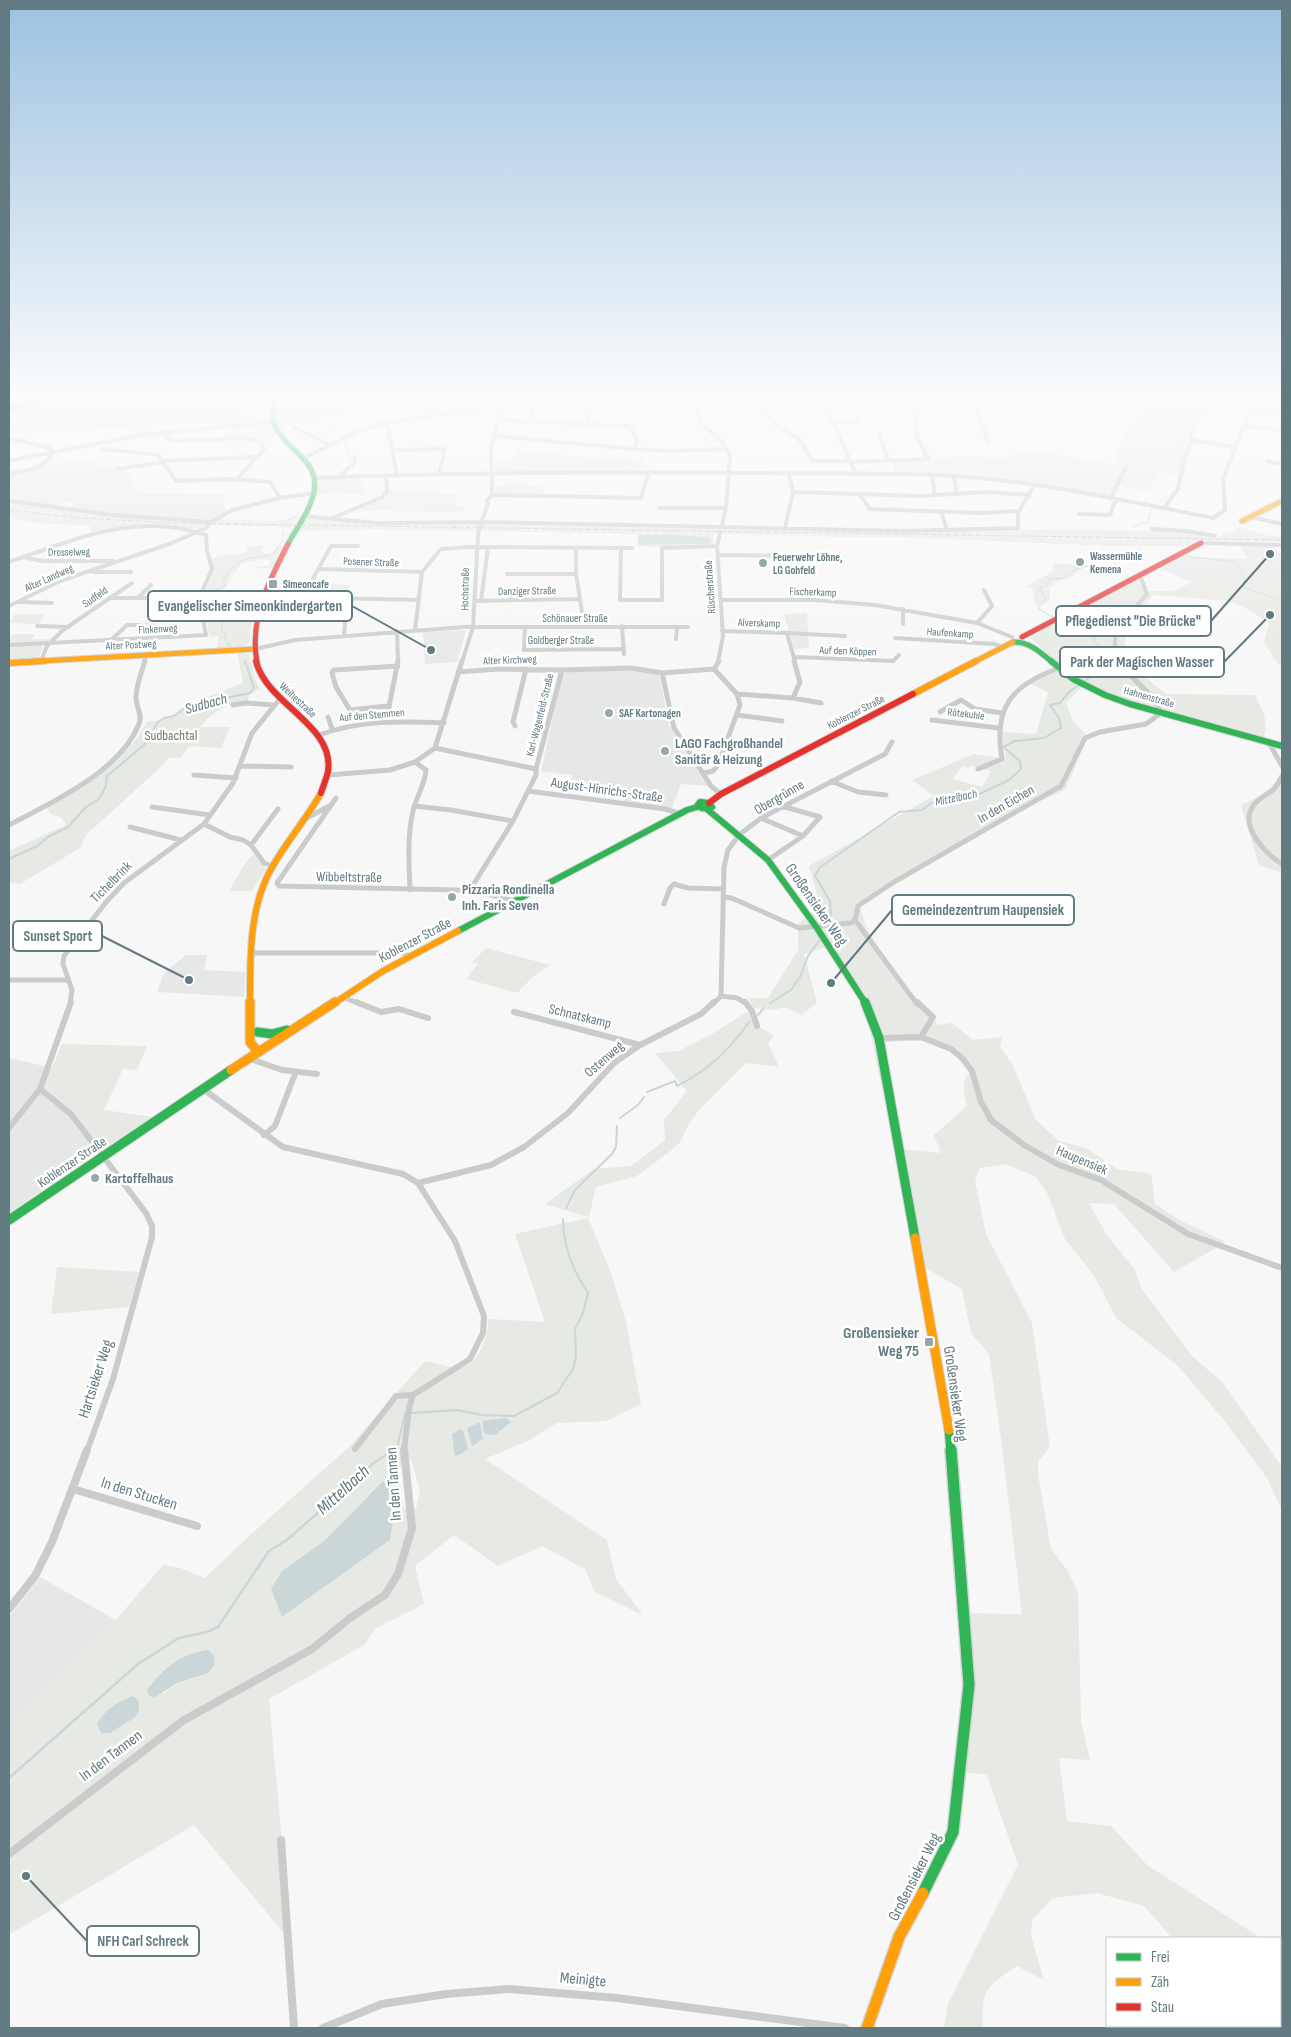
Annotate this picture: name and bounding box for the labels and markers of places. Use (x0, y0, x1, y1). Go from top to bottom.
place label: Wassermühle Kemena (1090, 550, 1143, 576)
place label: Feuerwehr Löhne, LG Gohfeld (773, 551, 843, 577)
marker: Wassermühle Kemena (1074, 556, 1086, 568)
marker: Feuerwehr Löhne, LG Gohfeld (757, 557, 769, 569)
marker: Simeoncafe (267, 578, 279, 590)
place label: Simeoncafe (283, 578, 329, 591)
callout: Evangelischer Simeonkindergarten (148, 591, 352, 621)
callout: Pflegedienst "Die Brücke" (1056, 606, 1211, 636)
callout: Park der Magischen Wasser (1060, 647, 1224, 677)
marker: SAF Kartonagen (603, 707, 615, 719)
place label: SAF Kartonagen (619, 707, 681, 720)
place label: LAGO Fachgroßhandel Sanitär & Heizung (675, 735, 783, 768)
marker: LAGO Fachgroßhandel Sanitär & Heizung (659, 745, 671, 757)
place label: Pizzaria Rondinella Inh. Faris Seven (462, 881, 555, 914)
marker: Pizzaria Rondinella Inh. Faris Seven (446, 891, 458, 903)
callout: Gemeindezentrum Haupensiek (892, 895, 1074, 925)
callout: Sunset Sport (13, 921, 102, 951)
place label: Kartoffelhaus (105, 1170, 174, 1187)
marker: Kartoffelhaus (89, 1172, 101, 1184)
place label: Großensieker Weg 75 (843, 1324, 919, 1361)
marker: Großensieker Weg 75 (923, 1336, 935, 1348)
callout: NFH Carl Schreck (87, 1926, 199, 1956)

